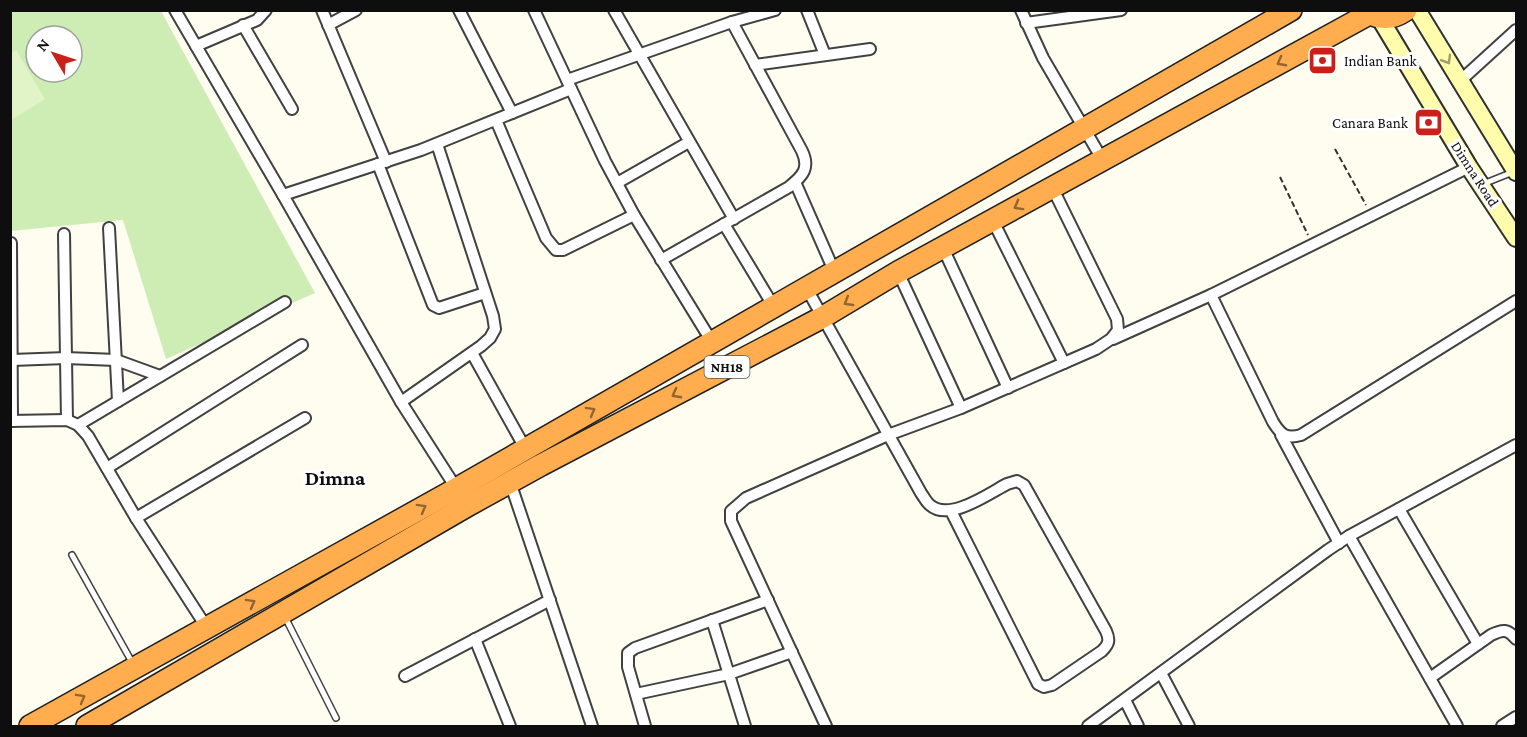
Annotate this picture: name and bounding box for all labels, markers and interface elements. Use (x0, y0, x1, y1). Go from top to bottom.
north arrow (24, 24, 84, 84)
text: N (33, 35, 53, 54)
bank icon: Indian Bank (1307, 45, 1339, 77)
place label: Indian Bank (1344, 53, 1417, 69)
one-way arrow (1440, 54, 1452, 64)
one-way arrow (1277, 55, 1287, 66)
bank icon: Canara Bank (1413, 107, 1445, 139)
place label: Canara Bank (1332, 115, 1409, 131)
street label: Dimna Road (1448, 139, 1502, 210)
one-way arrow (1014, 199, 1024, 210)
one-way arrow (844, 294, 854, 306)
road number: NH18 (704, 356, 750, 378)
one-way arrow (672, 387, 683, 398)
one-way arrow (584, 407, 595, 418)
district label: Dimna (305, 466, 366, 490)
one-way arrow (415, 504, 426, 515)
one-way arrow (245, 599, 256, 611)
one-way arrow (75, 694, 85, 705)

